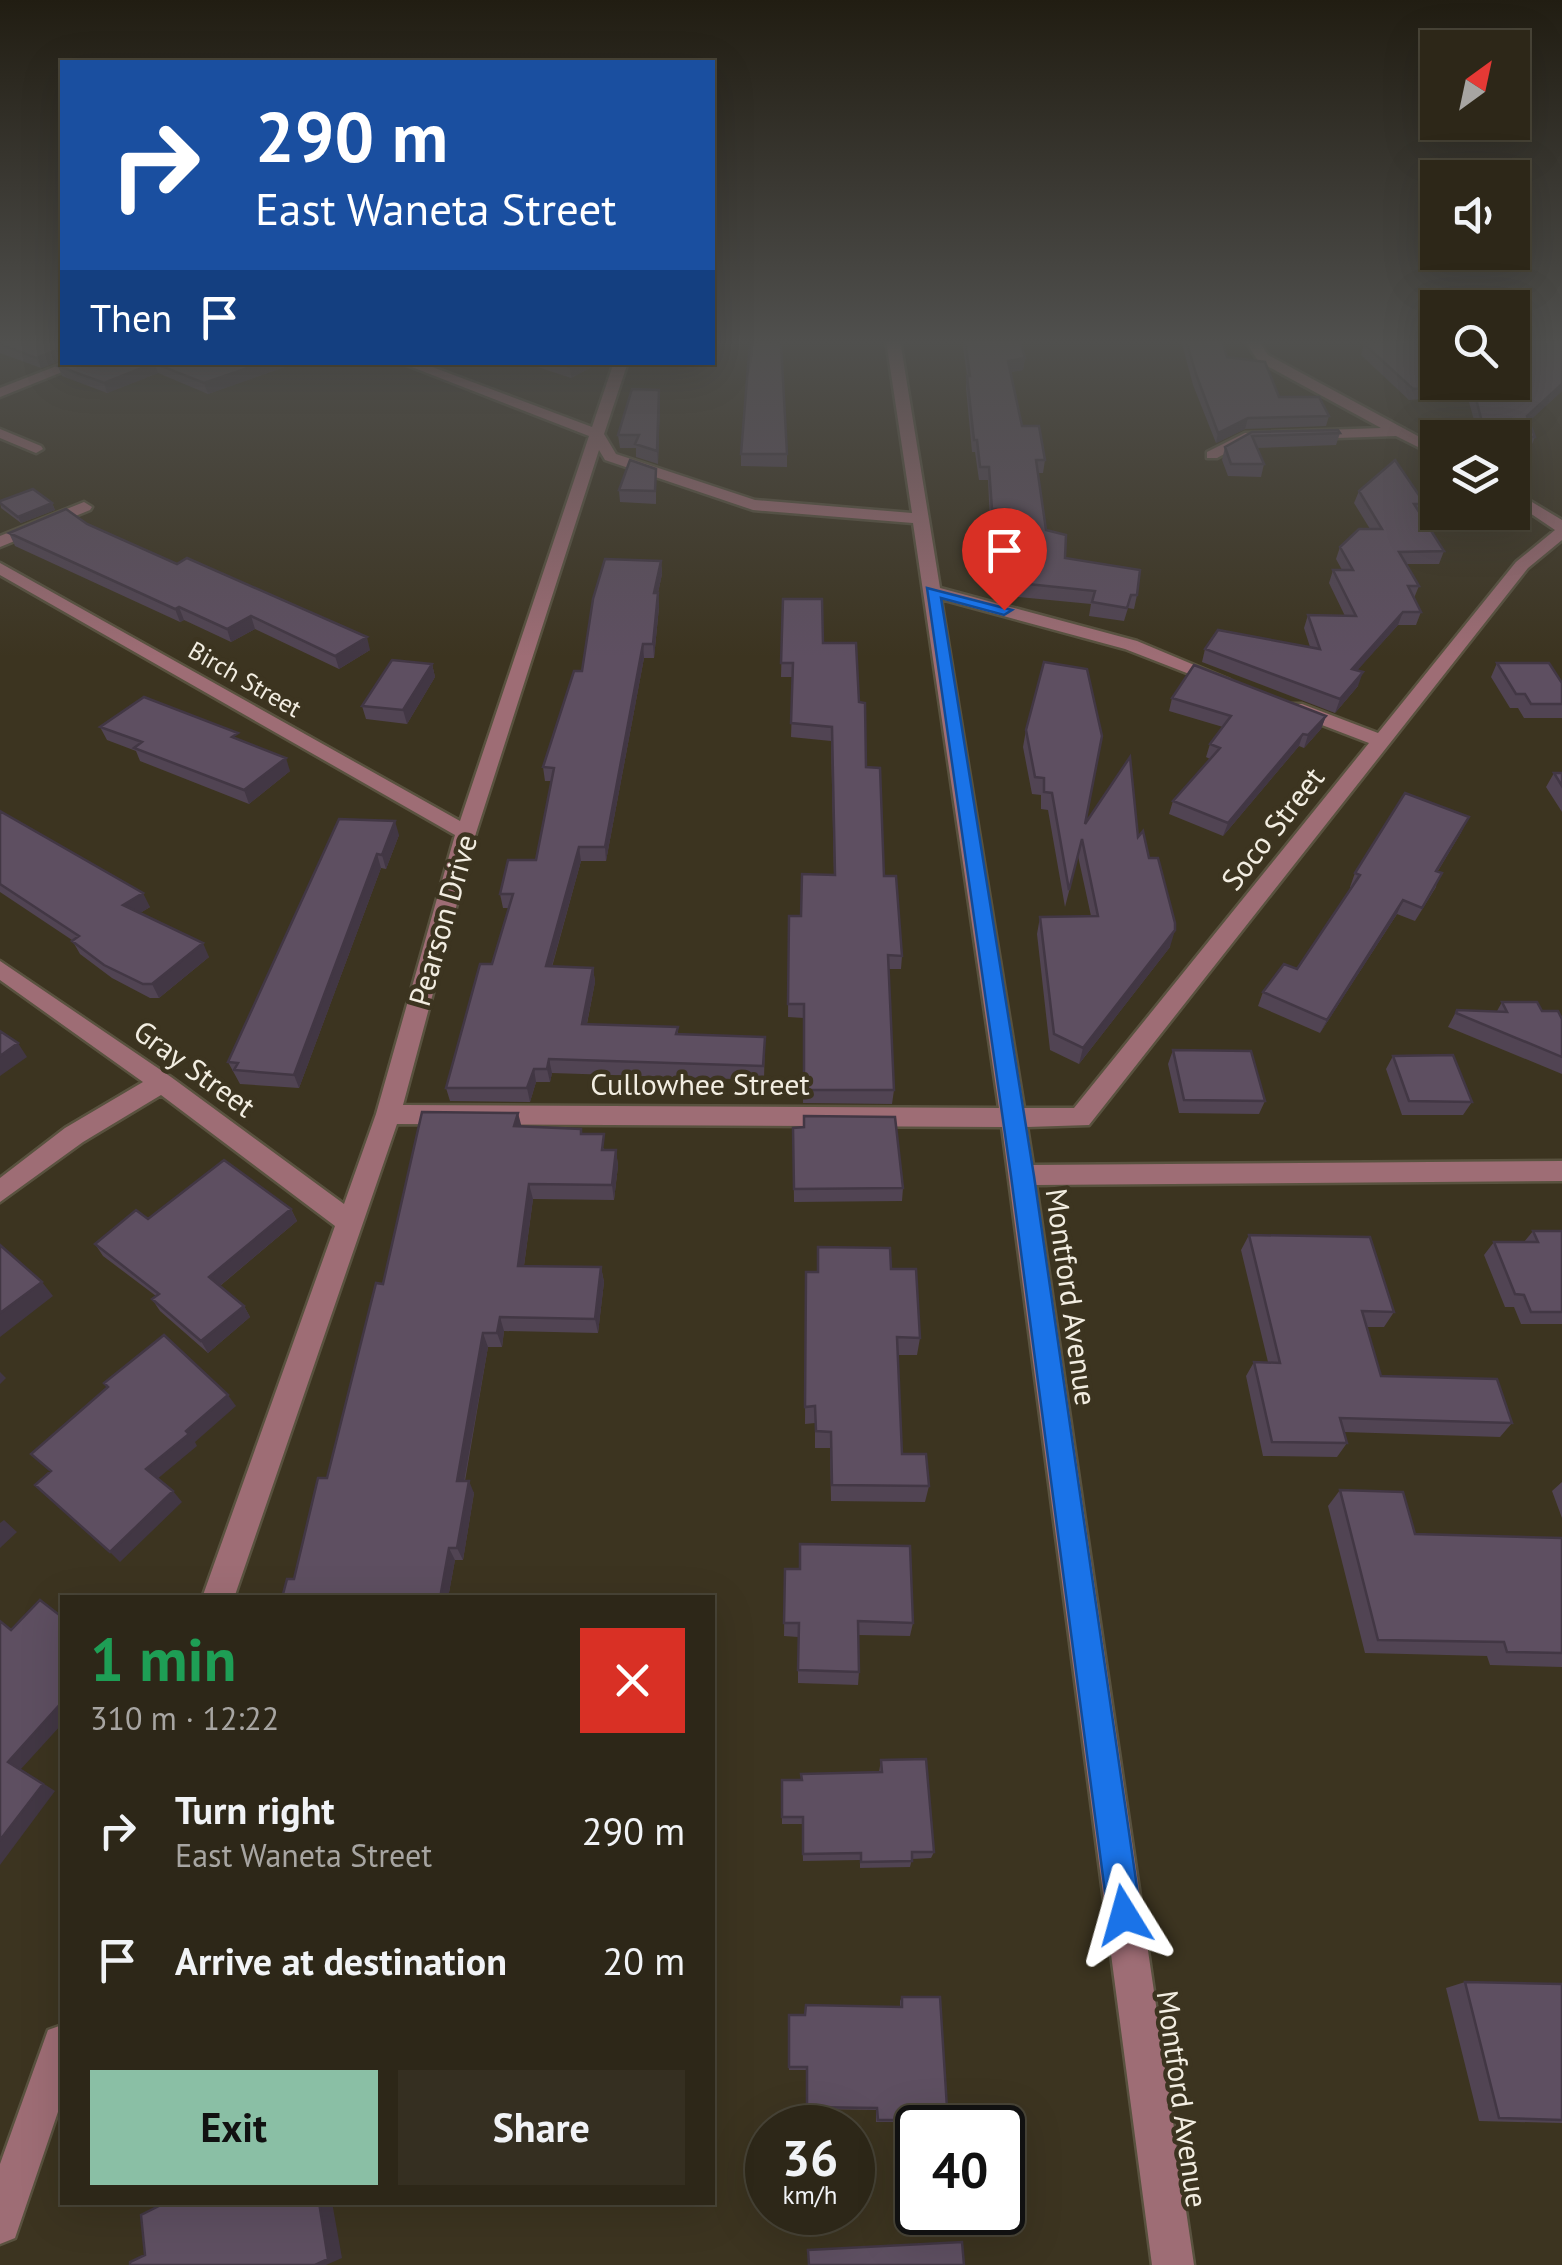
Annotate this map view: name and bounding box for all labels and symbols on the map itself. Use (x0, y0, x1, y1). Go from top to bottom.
north arrow (1420, 30, 1530, 140)
pin (962, 508, 1047, 611)
street label: Birch Street (183, 634, 308, 724)
street label: Soco Street (1212, 759, 1332, 897)
street label: Pearson Drive (399, 830, 485, 1010)
street label: Gray Street (127, 1011, 263, 1125)
street label: Cullowhee Street (590, 1064, 810, 1103)
street label: Montford Avenue (1037, 1186, 1107, 1408)
position arrow (1072, 1863, 1176, 1967)
street label: Montford Avenue (1148, 1988, 1218, 2210)
speed limit sign: 40 (895, 2105, 1025, 2235)

